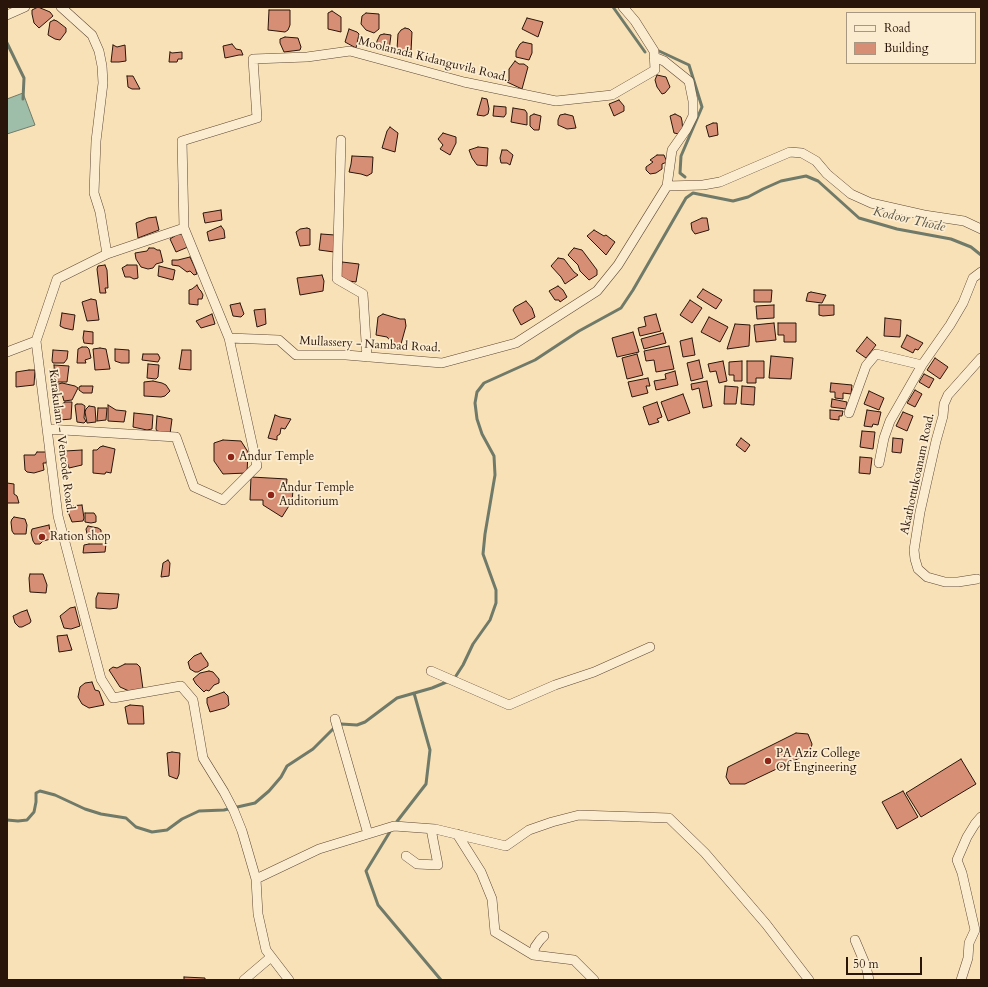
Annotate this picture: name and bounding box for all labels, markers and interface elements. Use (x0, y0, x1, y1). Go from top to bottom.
legend (846, 12, 976, 64)
text: Road (884, 20, 910, 36)
street label: Moolanada Kidanguvila Road. (357, 34, 509, 86)
text: Building (884, 40, 928, 56)
water label: Kodoor Thode (871, 204, 947, 236)
street label: Mullassery - Nambad Road. (299, 334, 441, 356)
street label: Karakulam - Vencode Road. (45, 368, 77, 514)
street label: Akathottukoanam Road. (898, 412, 938, 536)
place label: Andur Temple (239, 450, 314, 464)
marker: Andur Temple (226, 452, 236, 462)
place label: Andur Temple Auditorium (279, 481, 354, 509)
marker: Andur Temple Auditorium (266, 490, 276, 500)
place label: Ration shop (50, 530, 111, 544)
marker: Ration shop (37, 532, 47, 542)
place label: PA Aziz College Of Engineering (776, 747, 860, 775)
marker: PA Aziz College Of Engineering (763, 756, 773, 766)
scale bar (848, 949, 924, 975)
text: 50 m (853, 956, 879, 972)

